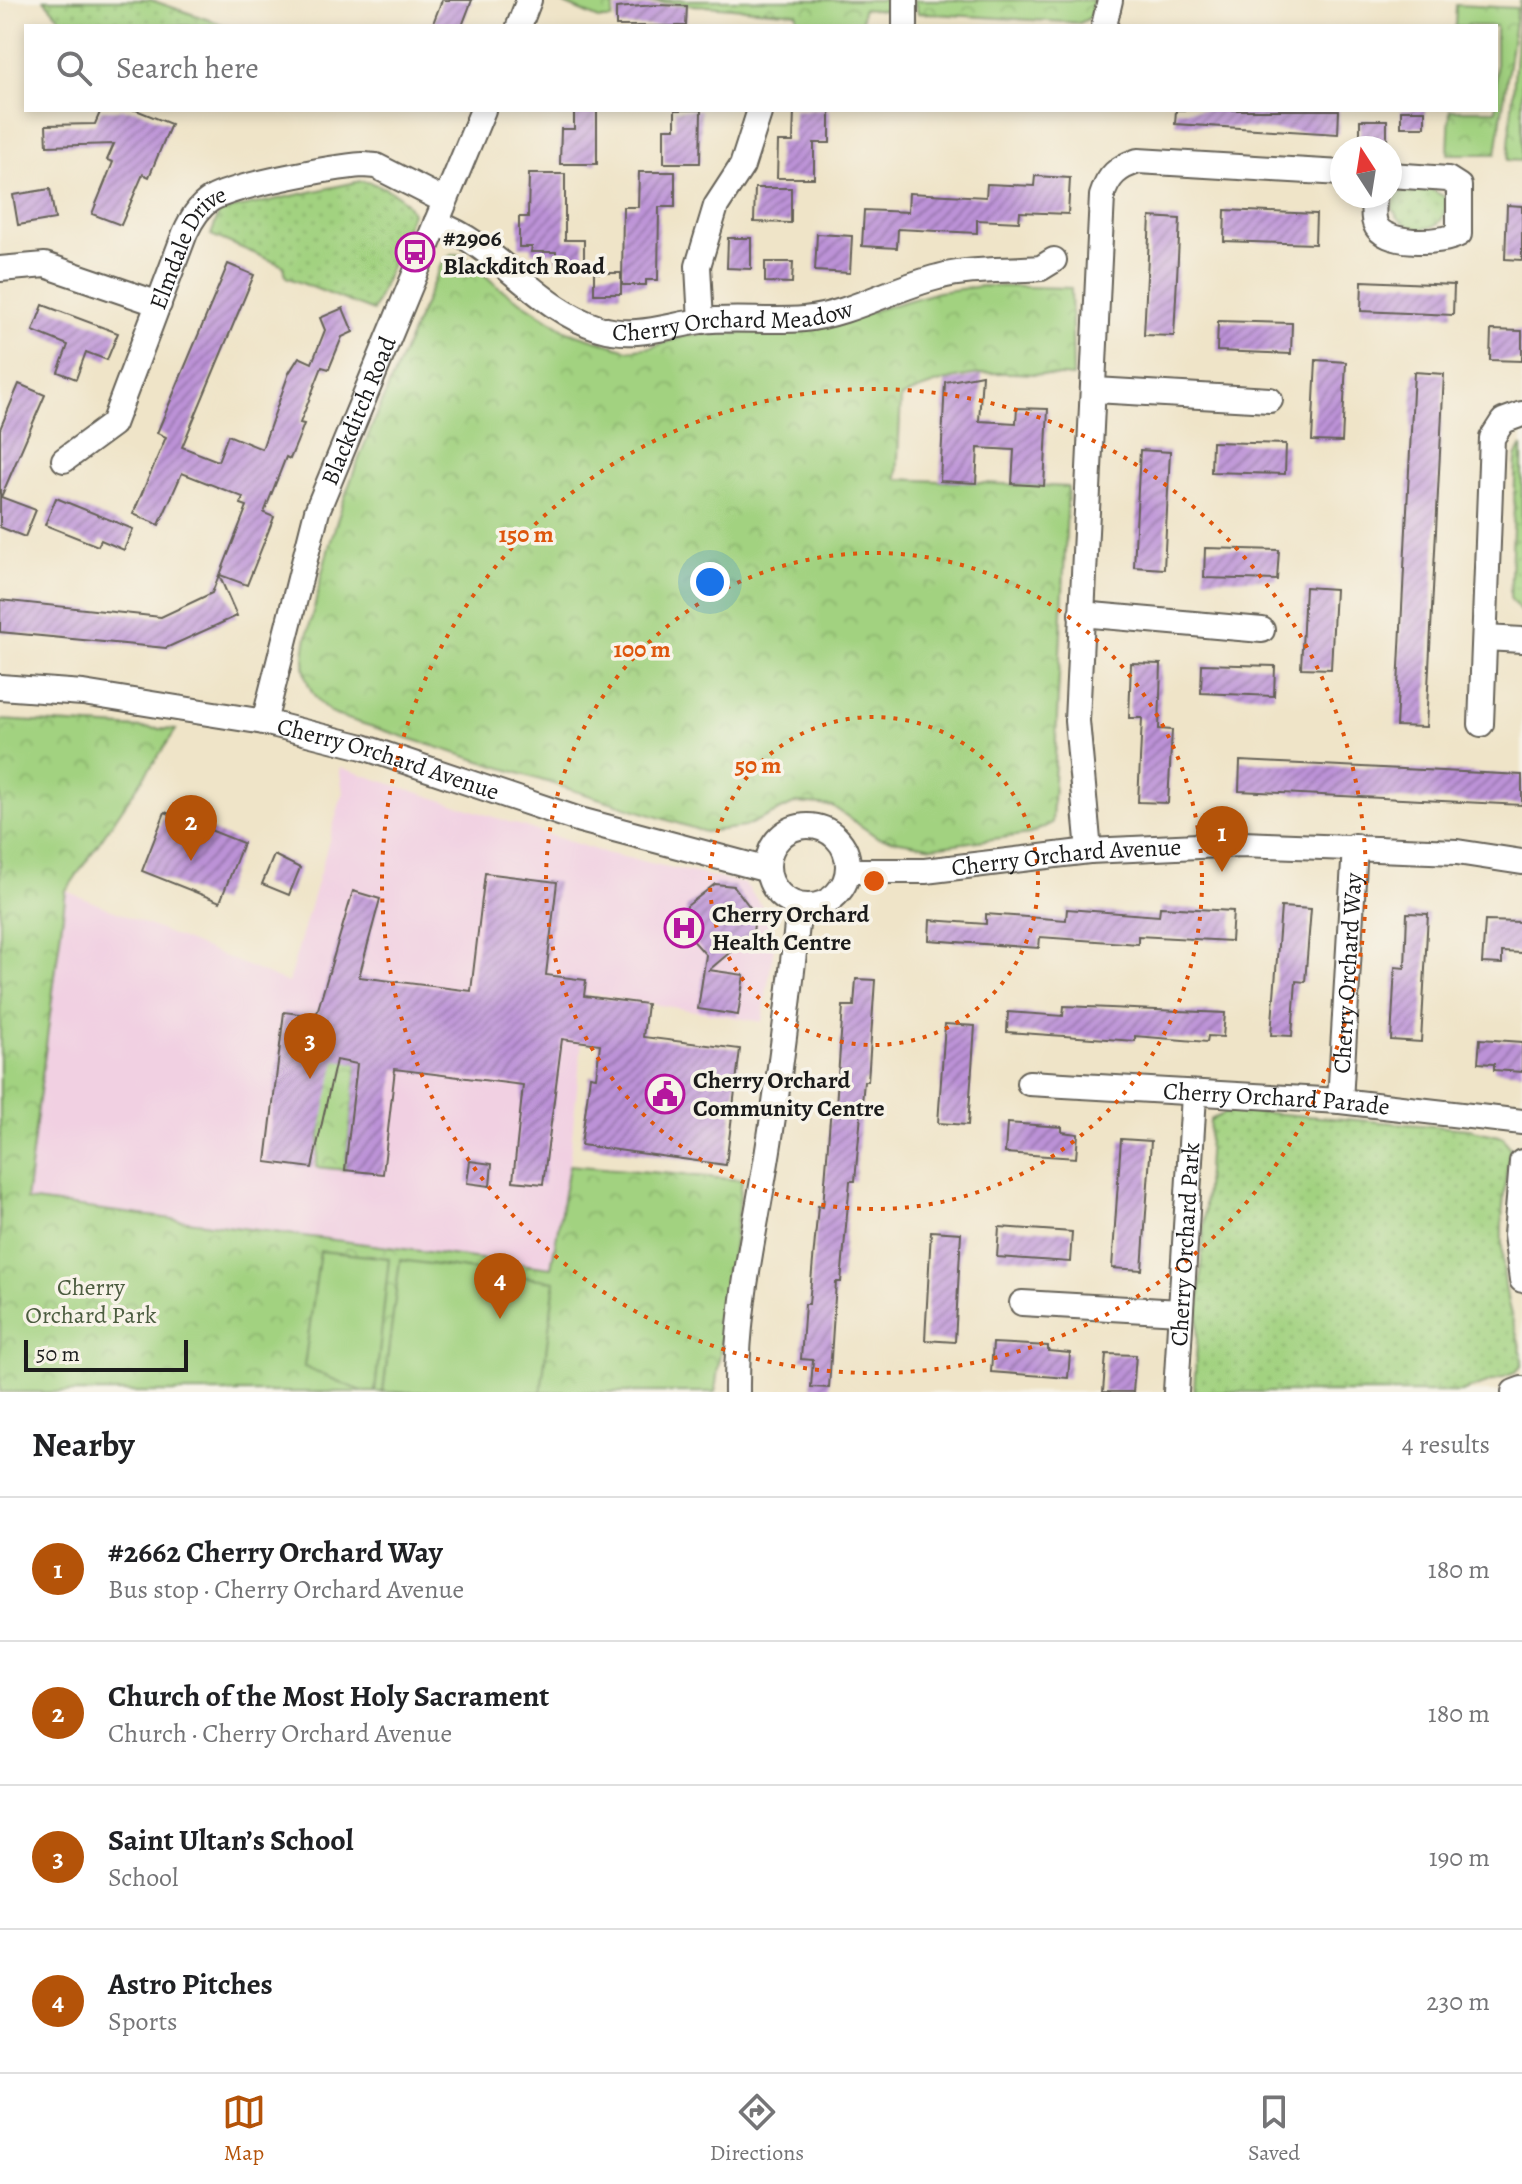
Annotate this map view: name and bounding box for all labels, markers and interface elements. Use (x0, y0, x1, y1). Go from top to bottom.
search box (24, 24, 1498, 112)
icon: search (52, 46, 96, 90)
text: Search here (116, 48, 259, 88)
north arrow (1330, 136, 1402, 208)
street label: Elmdale Drive (142, 178, 231, 314)
place label: #2906 Blackditch Road (443, 222, 605, 282)
bus stop icon: #2906 Blackditch Road (394, 231, 436, 273)
street label: Cherry Orchard Meadow (611, 292, 857, 349)
street label: Blackditch Road (313, 331, 404, 490)
text: 150 m (498, 518, 554, 550)
your location (690, 562, 730, 602)
text: 100 m (613, 633, 671, 665)
street label: Cherry Orchard Avenue (274, 710, 503, 808)
text: 50 m (735, 749, 781, 781)
pin: 2 (165, 795, 217, 861)
pin: 1 (1196, 806, 1248, 872)
street label: Cherry Orchard Avenue (949, 831, 1182, 884)
centre of rings (860, 867, 888, 895)
street label: Cherry Orchard Way (1326, 872, 1369, 1075)
place label: Cherry Orchard Health Centre (712, 898, 870, 958)
hospital icon: Cherry Orchard Health Centre (663, 907, 705, 949)
pin: 3 (284, 1013, 336, 1079)
place label: Cherry Orchard Community Centre (693, 1064, 885, 1124)
public building icon: Cherry Orchard Community Centre (644, 1073, 686, 1115)
street label: Cherry Orchard Parade (1162, 1075, 1391, 1123)
street label: Cherry Orchard Park (1163, 1141, 1207, 1347)
pin: 4 (474, 1253, 526, 1319)
park label: Cherry Orchard Park (25, 1271, 157, 1331)
scale bar (24, 1336, 188, 1372)
text: 50 m (36, 1339, 80, 1369)
text: Nearby (32, 1421, 135, 1468)
text: 4 results (1402, 1427, 1490, 1462)
text: #2662 Cherry Orchard Way (108, 1532, 443, 1572)
text: 1 (53, 1552, 63, 1587)
text: 180 m (1428, 1552, 1490, 1587)
text: Bus stop · Cherry Orchard Avenue (108, 1572, 464, 1607)
text: Church of the Most Holy Sacrament (108, 1676, 549, 1716)
text: 2 (52, 1696, 64, 1731)
text: 180 m (1428, 1696, 1490, 1731)
text: Church · Cherry Orchard Avenue (108, 1716, 452, 1751)
text: Saint Ultan’s School (108, 1820, 354, 1860)
text: 3 (52, 1840, 64, 1875)
text: 190 m (1429, 1840, 1490, 1875)
text: School (108, 1860, 178, 1895)
text: Astro Pitches (108, 1964, 273, 2004)
text: 4 (52, 1984, 64, 2019)
text: 230 m (1426, 1984, 1490, 2019)
text: Sports (108, 2004, 177, 2039)
tab: Map (222, 2090, 266, 2168)
tab: Directions (710, 2090, 804, 2168)
tab: Saved (1248, 2090, 1300, 2168)

